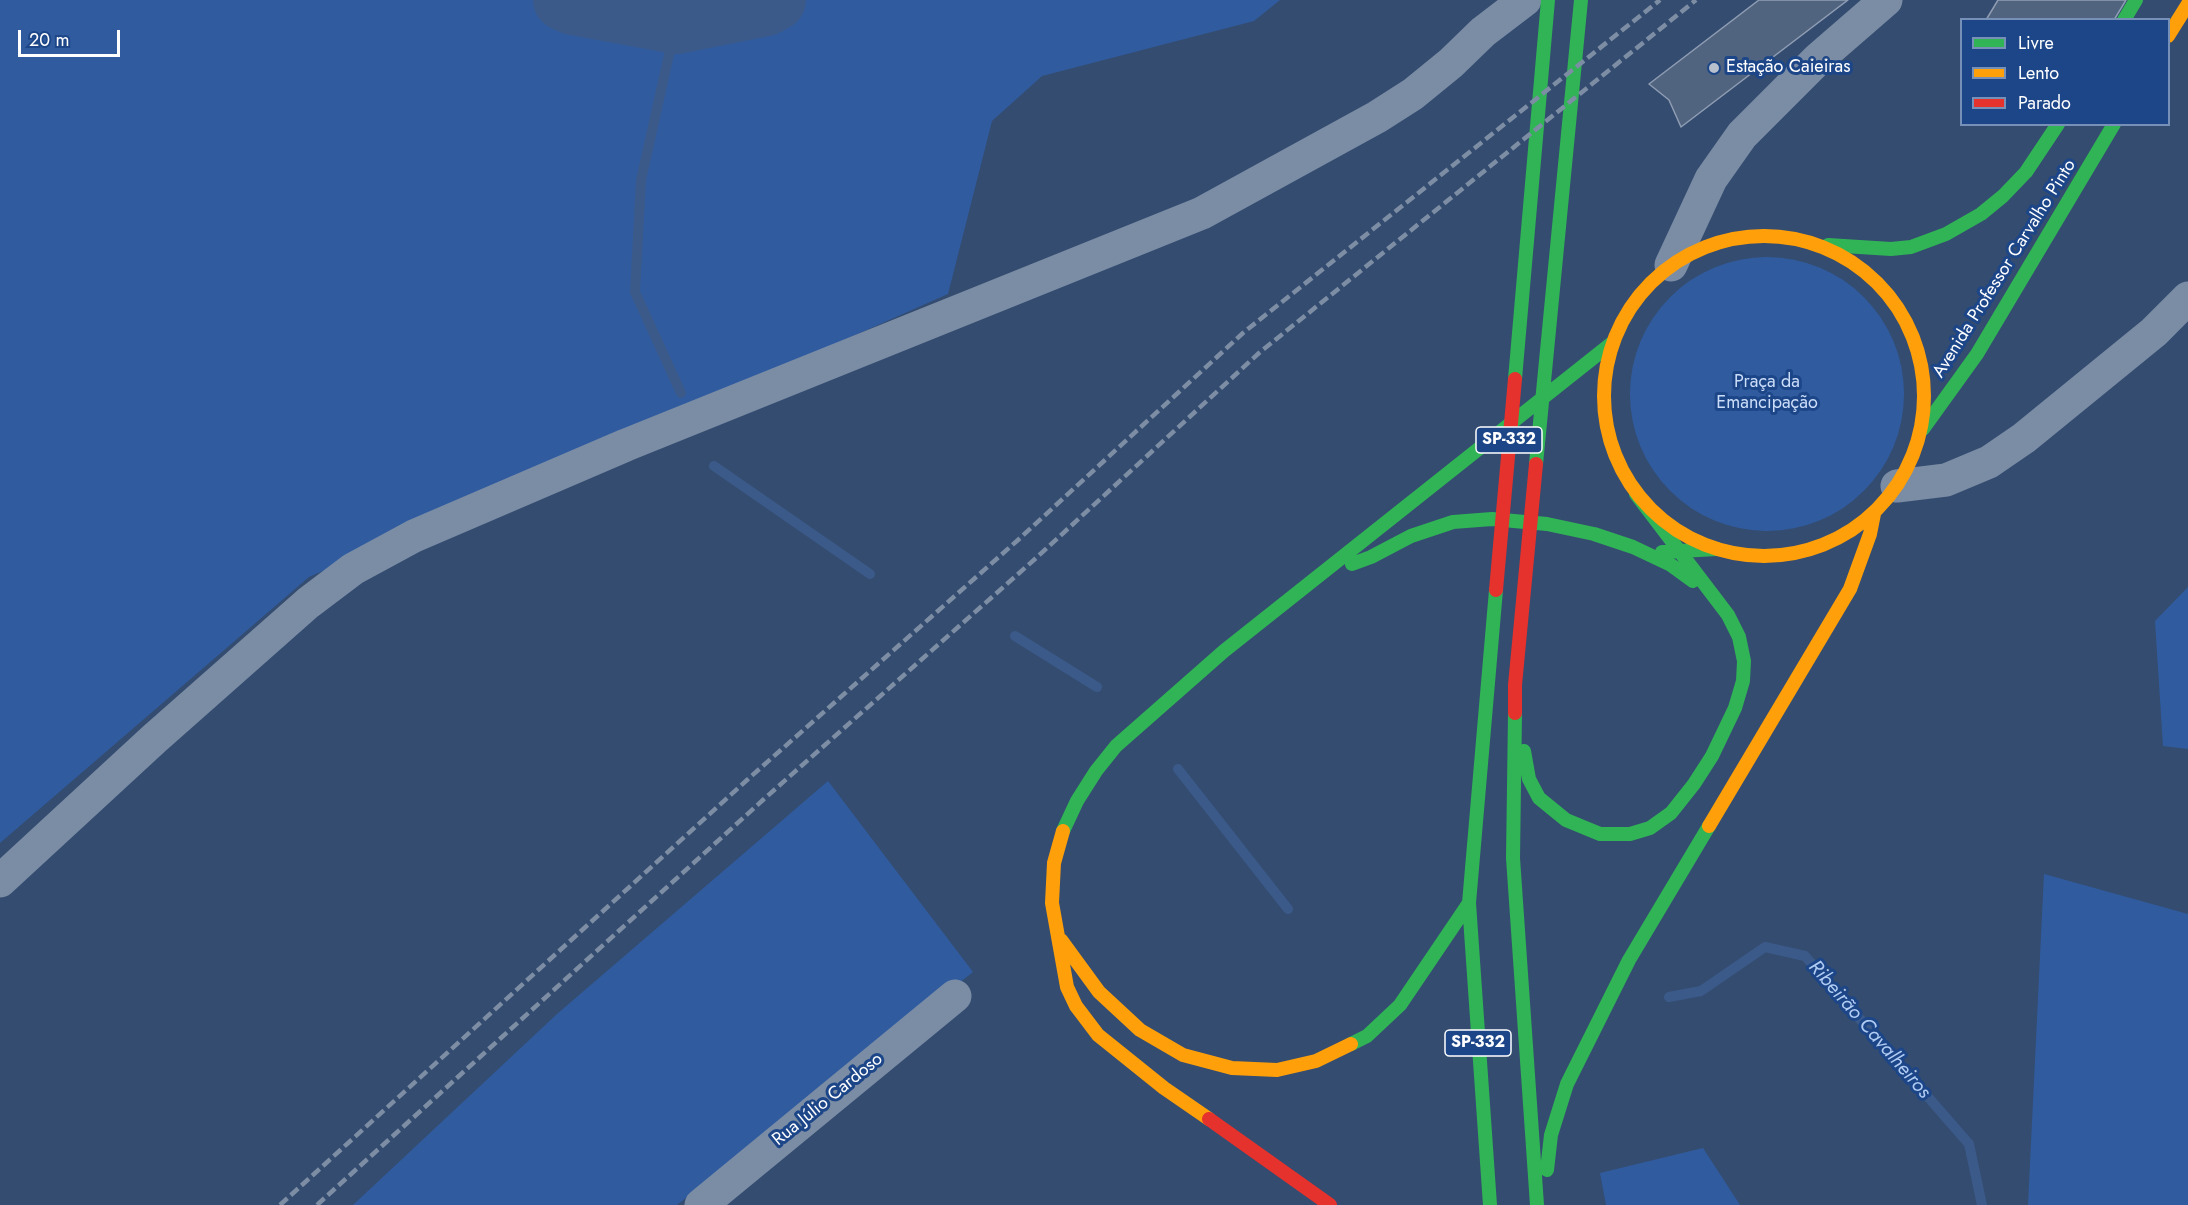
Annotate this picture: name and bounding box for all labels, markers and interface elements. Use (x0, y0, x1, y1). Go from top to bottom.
scale bar (21, 18, 123, 56)
legend (1960, 18, 2170, 126)
text: 20 m (29, 27, 69, 53)
text: Livre (2018, 30, 2054, 56)
place label: Estação Caieiras (1726, 57, 1850, 79)
text: Lento (2018, 60, 2059, 86)
marker: Estação Caieiras (1707, 61, 1721, 75)
text: Parado (2018, 90, 2071, 116)
street label: Avenida Professor Carvalho Pinto (1929, 156, 2081, 382)
park label: Praça da Emancipação (1716, 372, 1818, 415)
road number: SP-332 (1476, 427, 1542, 453)
water label: Ribeirão Cavalheiros (1803, 956, 1935, 1104)
road number: SP-332 (1445, 1030, 1511, 1056)
street label: Rua Júlio Cardoso (768, 1049, 888, 1151)

